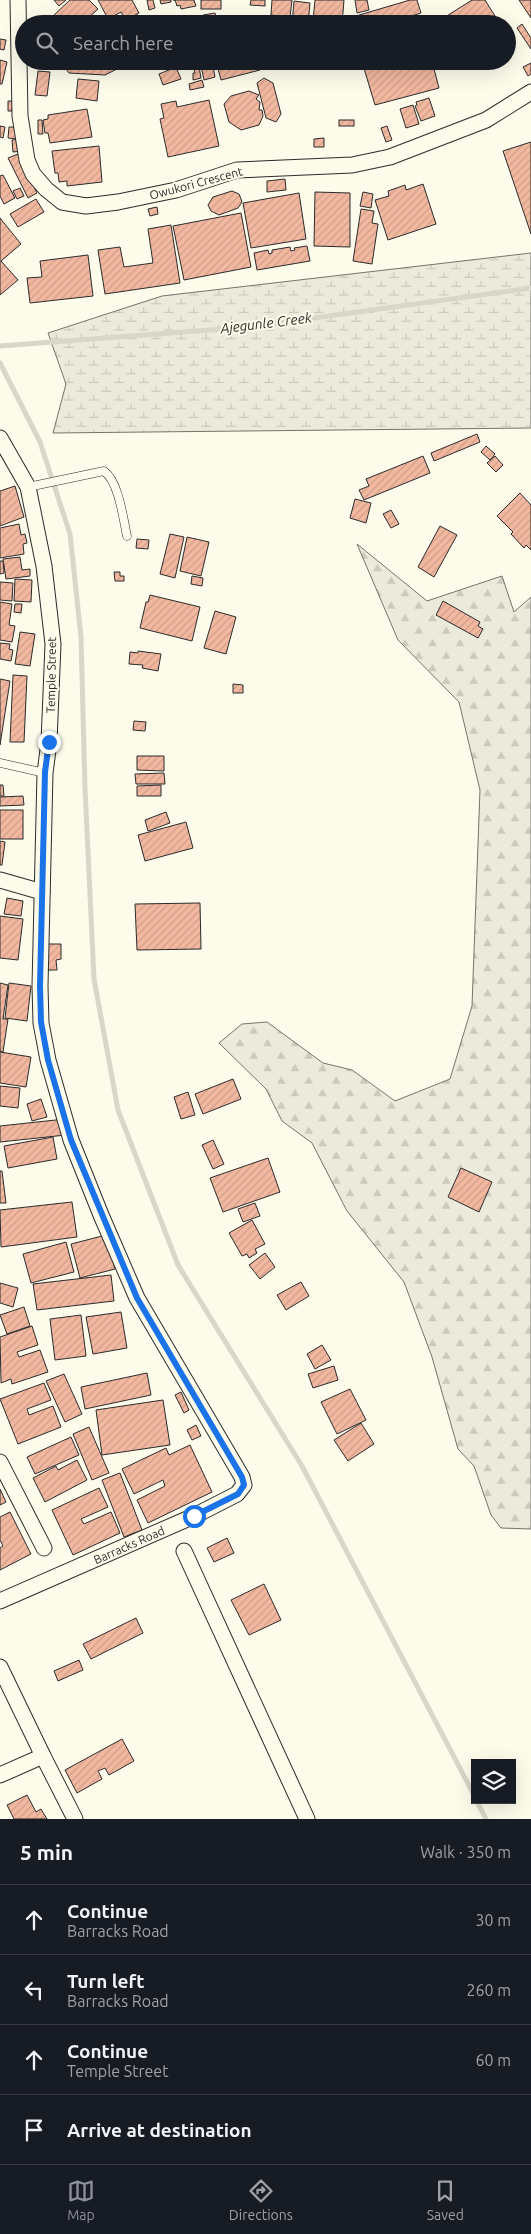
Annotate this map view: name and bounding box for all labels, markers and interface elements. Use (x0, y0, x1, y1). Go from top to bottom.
search box (15, 15, 516, 70)
icon: search (33, 29, 61, 57)
text: Search here (73, 32, 173, 54)
street label: Owukori Crescent (148, 164, 244, 202)
water label: Ajegunle Creek (218, 309, 313, 337)
street label: Temple Street (44, 637, 58, 713)
route end (38, 731, 61, 754)
route start (183, 1505, 206, 1528)
street label: Barracks Road (92, 1524, 166, 1566)
map controls (471, 1759, 516, 1804)
button: layers (471, 1759, 516, 1804)
text: 5 min (20, 1840, 73, 1864)
text: Walk · 350 m (420, 1843, 511, 1861)
text: Continue (67, 1900, 148, 1922)
icon: ahead (20, 1906, 48, 1934)
text: 30 m (475, 1911, 511, 1929)
text: Barracks Road (67, 1922, 169, 1940)
text: Turn left (67, 1970, 145, 1992)
icon: left (20, 1976, 48, 2004)
text: 260 m (466, 1981, 511, 1999)
text: Barracks Road (67, 1992, 169, 2010)
text: Continue (67, 2040, 148, 2062)
icon: ahead (20, 2046, 48, 2074)
text: 60 m (475, 2051, 511, 2069)
text: Temple Street (67, 2062, 169, 2080)
icon: arrive (20, 2116, 48, 2144)
text: Arrive at destination (67, 2119, 252, 2141)
tab: Map (67, 2177, 95, 2223)
tab: Directions (229, 2177, 293, 2223)
tab: Saved (427, 2177, 464, 2223)

